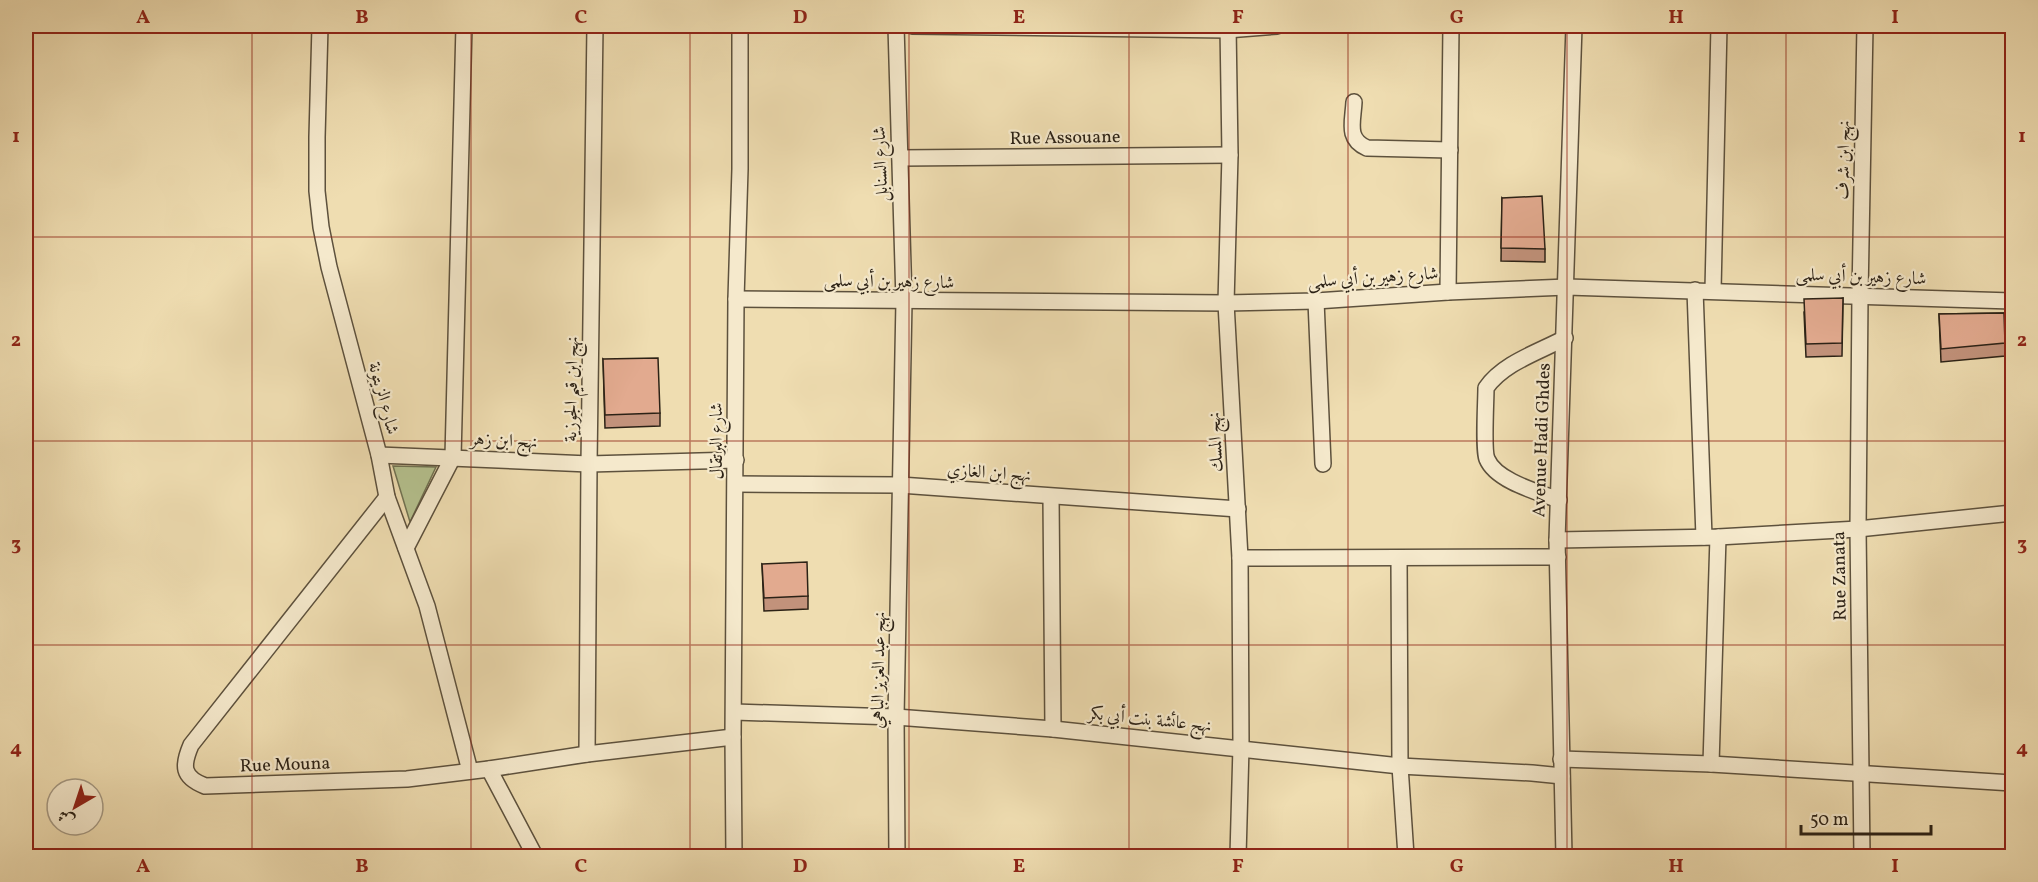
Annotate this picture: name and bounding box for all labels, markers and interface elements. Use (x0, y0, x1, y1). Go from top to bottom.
text: A (136, 4, 150, 32)
text: B (355, 4, 369, 32)
text: C (575, 4, 588, 32)
text: D (793, 4, 807, 32)
text: E (1013, 4, 1025, 32)
text: F (1232, 4, 1244, 32)
text: G (1450, 4, 1464, 32)
text: H (1668, 4, 1684, 32)
text: I (1891, 4, 1899, 32)
street label: نهج ابن شرف (1831, 120, 1860, 200)
text: 1 (12, 123, 20, 151)
text: 1 (2018, 123, 2026, 151)
street label: Rue Assouane (1009, 125, 1121, 152)
street label: شارع السنابل (868, 126, 896, 202)
street label: شارع زهير بن أبي سلمى (1307, 259, 1439, 297)
street label: شارع زهير بن أبي سلمى (1795, 261, 1927, 293)
street label: شارع زهير بن أبي سلمى (823, 267, 955, 297)
text: 2 (11, 327, 21, 355)
text: 2 (2017, 327, 2027, 355)
street label: نهج ابن قيم الجوزية (559, 336, 590, 442)
street label: شارع الزيتونة (360, 359, 404, 438)
street label: Avenue Hadi Ghdes (1527, 362, 1558, 518)
street label: شارع البرتقال (705, 403, 731, 480)
street label: نهج المسك (1202, 411, 1233, 473)
street label: نهج ابن زهر (468, 427, 538, 458)
street label: نهج ابن الغازي (946, 458, 1032, 491)
text: 3 (11, 531, 21, 559)
street label: Rue Zanata (1827, 531, 1854, 621)
text: 3 (2017, 531, 2027, 559)
street label: نهج عبد العزيز الباهي (866, 611, 895, 729)
street label: نهج عائشة بنت أبي بكر (1085, 699, 1213, 741)
text: 4 (10, 735, 22, 763)
text: 4 (2016, 735, 2028, 763)
street label: Rue Mouna (239, 751, 331, 780)
north arrow (45, 777, 105, 837)
scale bar (1801, 798, 1932, 836)
text: ش (54, 804, 80, 831)
text: 50 m (1810, 808, 1849, 833)
text: A (136, 853, 150, 881)
text: B (355, 853, 369, 881)
text: C (575, 853, 588, 881)
text: D (793, 853, 807, 881)
text: E (1013, 853, 1025, 881)
text: F (1232, 853, 1244, 881)
text: G (1450, 853, 1464, 881)
text: H (1668, 853, 1684, 881)
text: I (1891, 853, 1899, 881)

